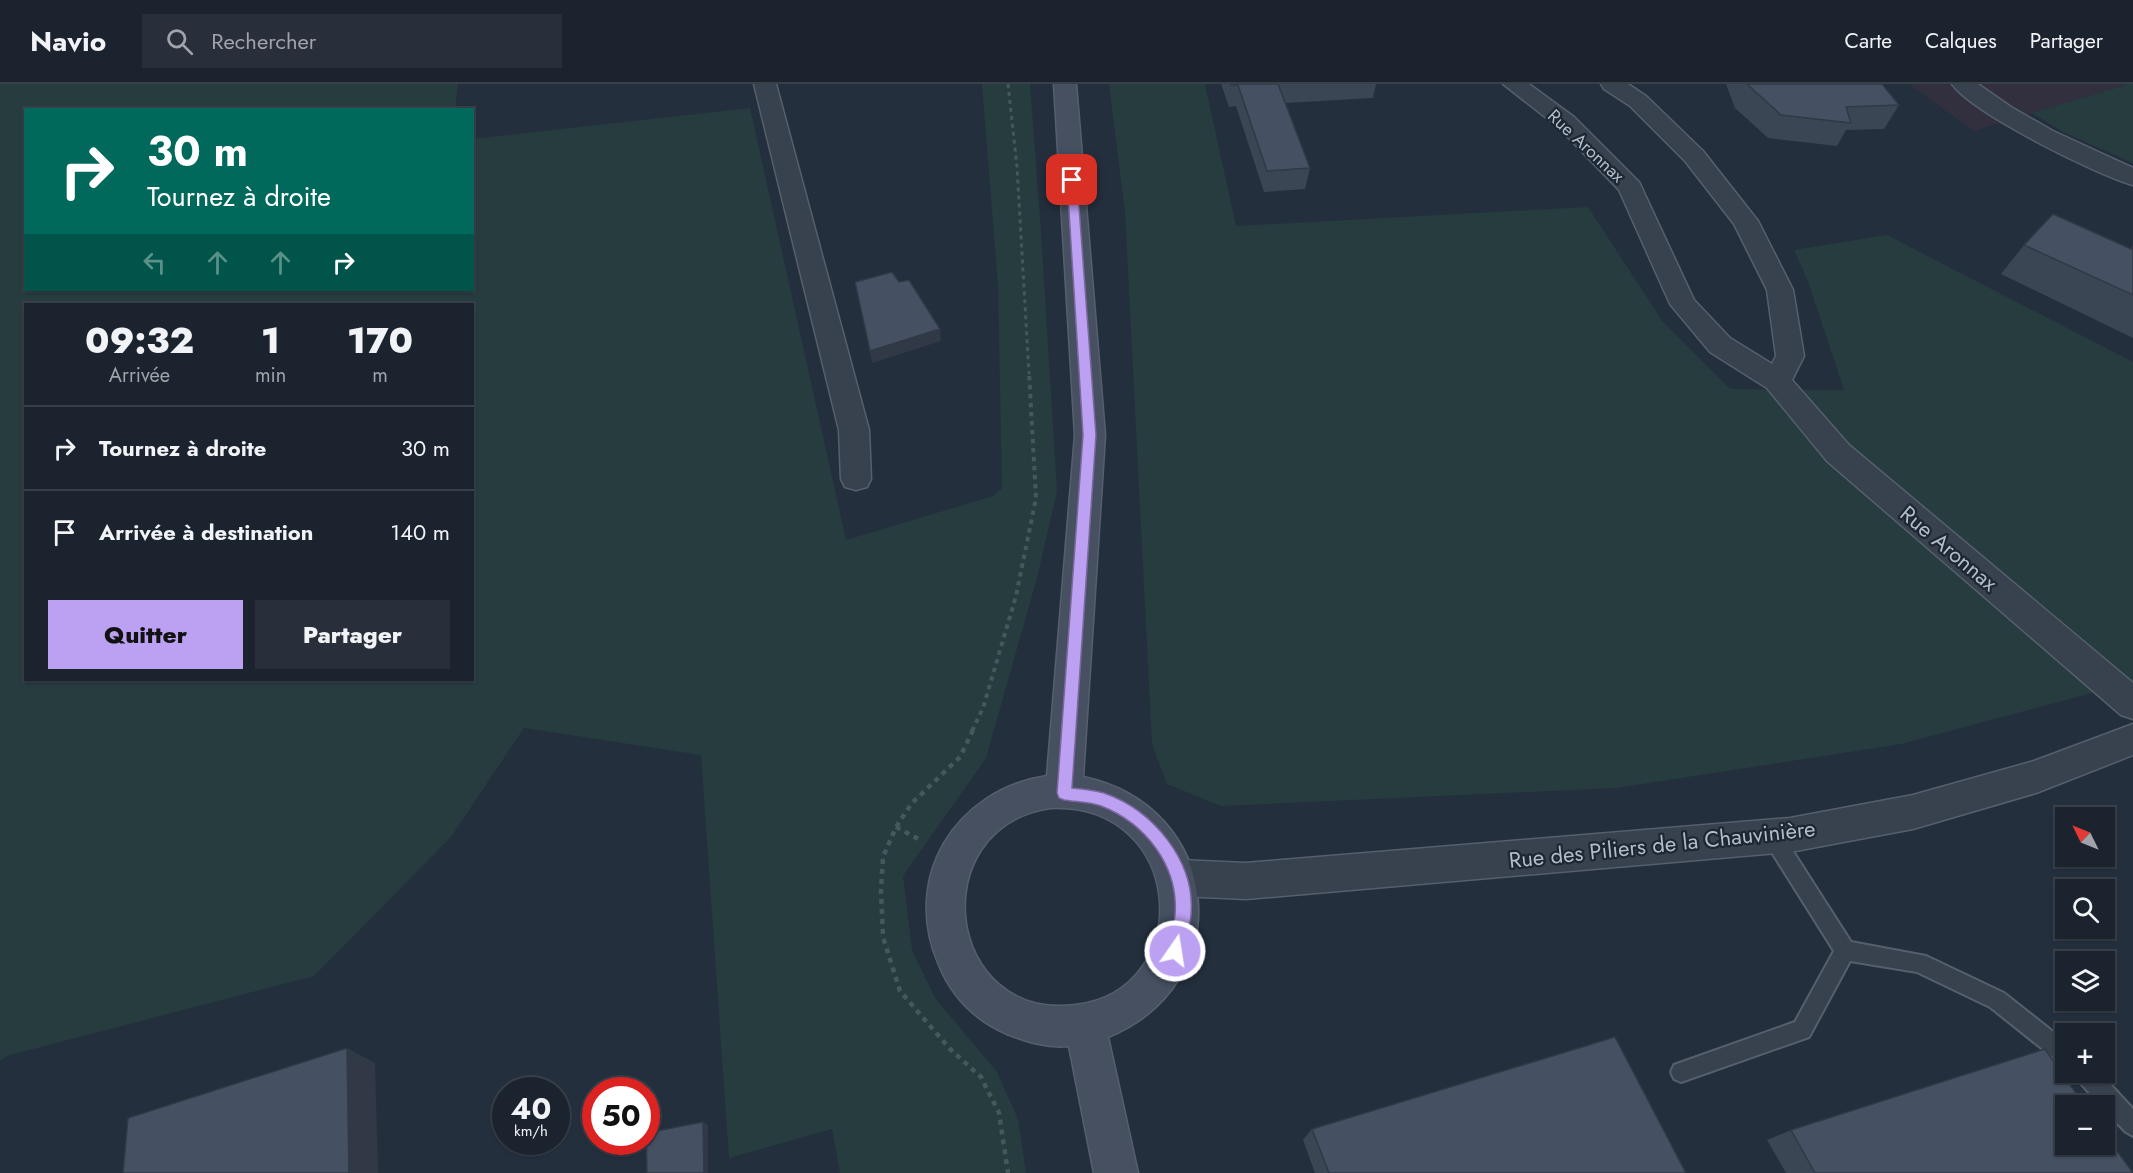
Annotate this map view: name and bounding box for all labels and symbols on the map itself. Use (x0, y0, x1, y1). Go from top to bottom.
street label: Rue Aronnax (1542, 103, 1631, 189)
pin (1046, 154, 1097, 205)
street label: Rue Aronnax (1893, 498, 2005, 599)
north arrow (2055, 807, 2115, 867)
street label: Rue des Piliers de la Chauvinière (1507, 812, 1817, 876)
position arrow (1143, 919, 1207, 983)
speed limit sign: 50 (582, 1077, 660, 1155)

